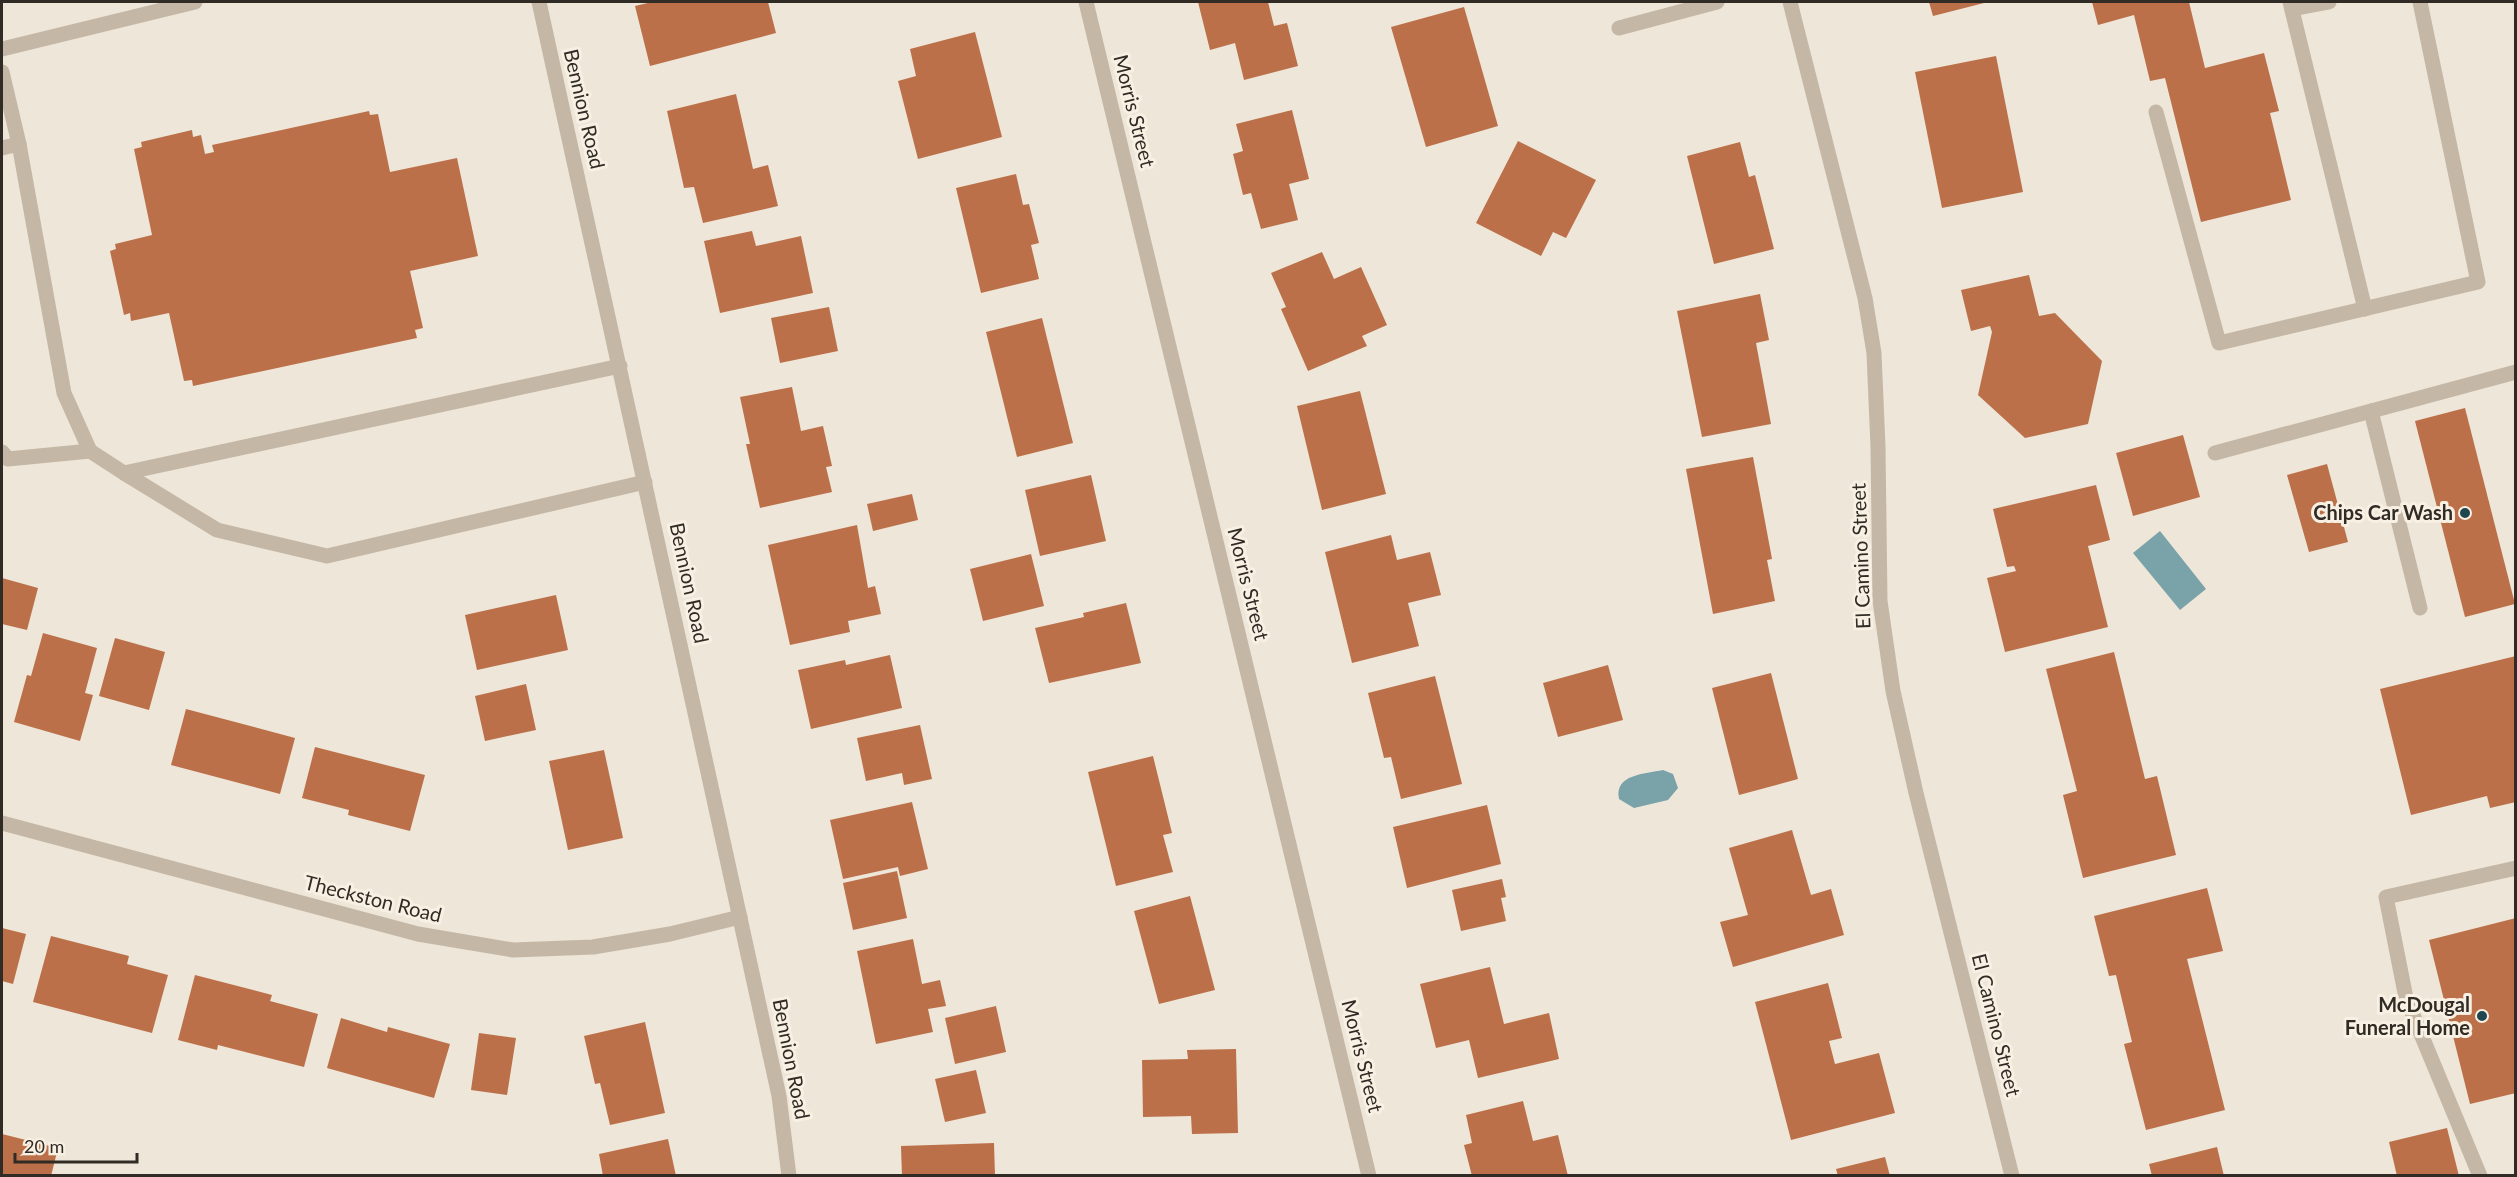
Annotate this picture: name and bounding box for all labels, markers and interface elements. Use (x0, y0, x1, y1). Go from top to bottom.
street label: Bennion Road (560, 46, 610, 171)
street label: Morris Street (1109, 52, 1161, 170)
street label: El Camino Street (1845, 483, 1875, 629)
place label: Chips Car Wash (2313, 500, 2453, 524)
marker: Chips Car Wash (2458, 506, 2472, 520)
street label: Bennion Road (666, 520, 714, 645)
street label: Morris Street (1223, 525, 1275, 643)
street label: Theckston Road (302, 869, 444, 927)
street label: El Camino Street (1968, 951, 2026, 1099)
place label: McDougal Funeral Home (2345, 992, 2470, 1039)
street label: Bennion Road (769, 996, 815, 1121)
street label: Morris Street (1337, 997, 1389, 1115)
marker: McDougal Funeral Home (2475, 1009, 2489, 1023)
scale bar (15, 1126, 136, 1164)
text: 20 m (24, 1135, 64, 1157)

